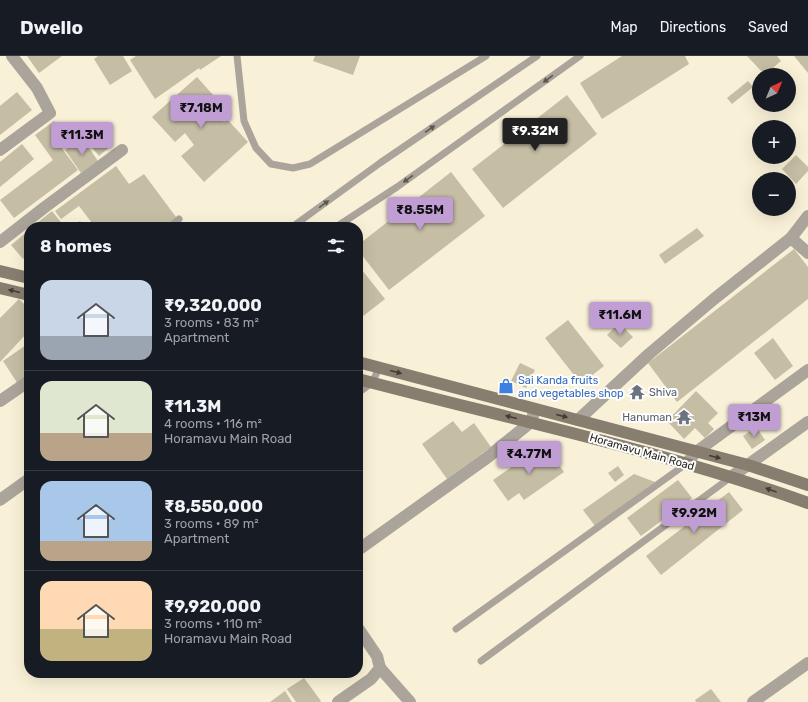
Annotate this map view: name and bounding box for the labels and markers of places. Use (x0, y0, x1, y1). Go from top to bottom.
pin: ₹7.18M (168, 95, 234, 129)
pin: ₹9.32M (502, 118, 568, 152)
pin: ₹11.3M (49, 122, 115, 156)
pin: ₹8.55M (387, 197, 453, 231)
pin: ₹11.6M (587, 302, 653, 336)
place label: Sai Kanda fruits and vegetables shop (518, 374, 624, 400)
shop icon: Sai Kanda fruits and vegetables shop (497, 377, 515, 395)
temple icon: Shiva (628, 383, 646, 401)
place label: Shiva (649, 386, 677, 399)
pin: ₹13M (730, 404, 778, 438)
temple icon: Hanuman (675, 408, 693, 426)
place label: Hanuman (622, 411, 672, 424)
pin: ₹4.77M (496, 441, 562, 475)
pin: ₹9.92M (661, 500, 727, 534)

